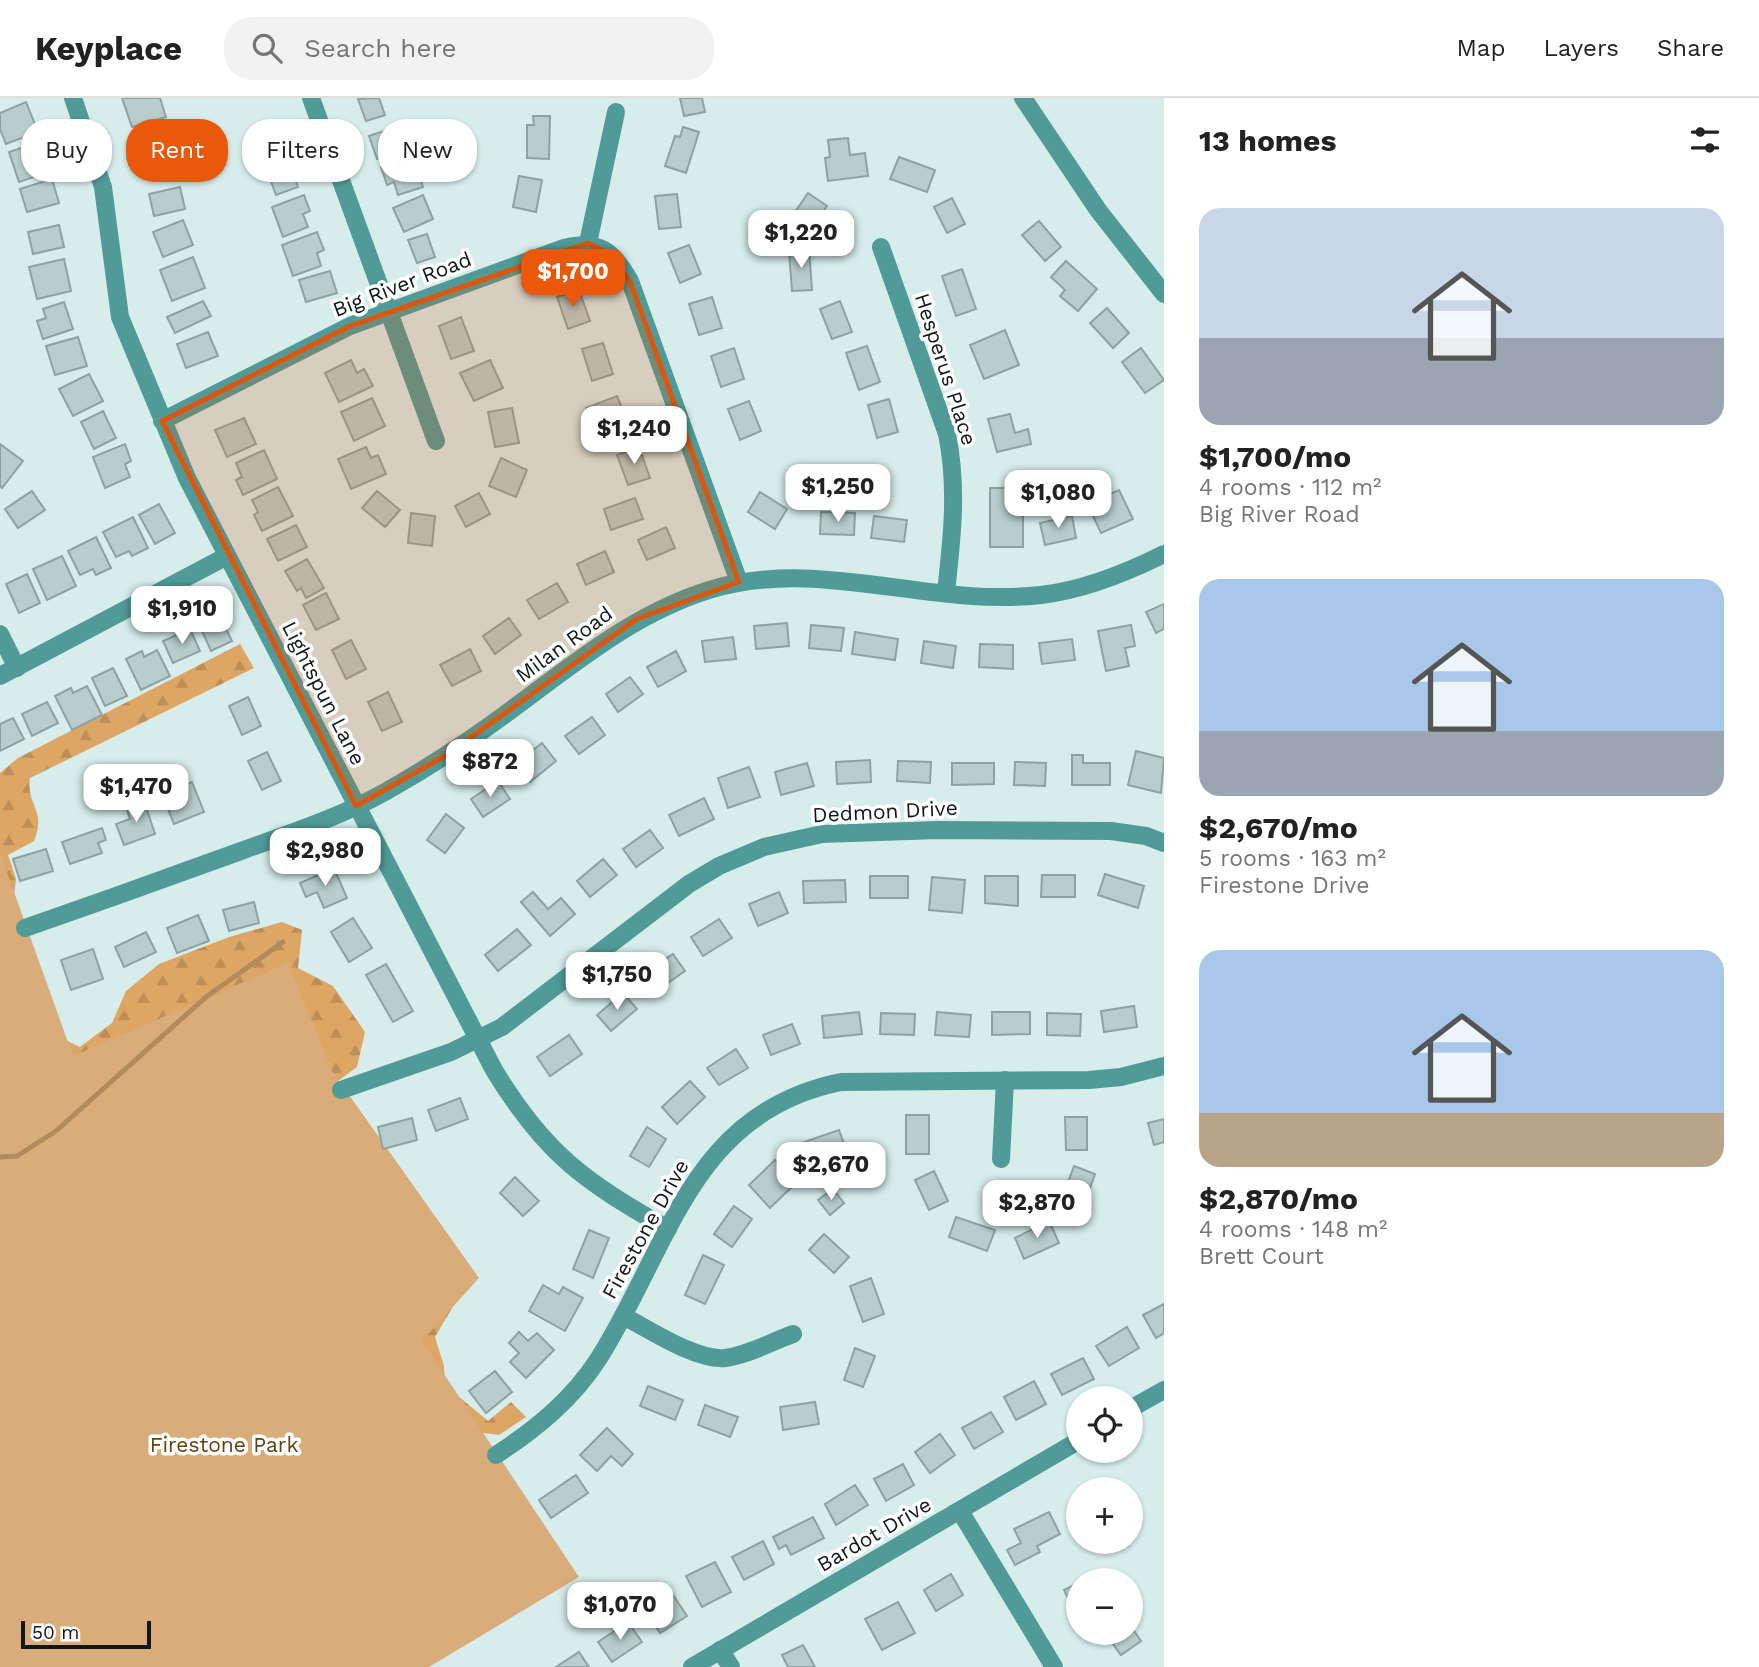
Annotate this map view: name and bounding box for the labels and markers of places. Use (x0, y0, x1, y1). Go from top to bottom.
pin: $1,220 (744, 211, 858, 270)
pin: $1,700 (516, 250, 630, 309)
pin: $1,240 (577, 406, 691, 466)
pin: $1,250 (781, 464, 895, 524)
pin: $1,080 (1001, 470, 1115, 530)
pin: $1,910 (125, 587, 239, 646)
pin: $872 (449, 740, 531, 799)
pin: $1,470 (79, 764, 193, 824)
pin: $2,980 (268, 828, 382, 888)
pin: $1,750 (560, 953, 674, 1012)
pin: $2,670 (774, 1142, 888, 1202)
pin: $2,870 (980, 1180, 1094, 1240)
pin: $1,070 (563, 1582, 677, 1642)

